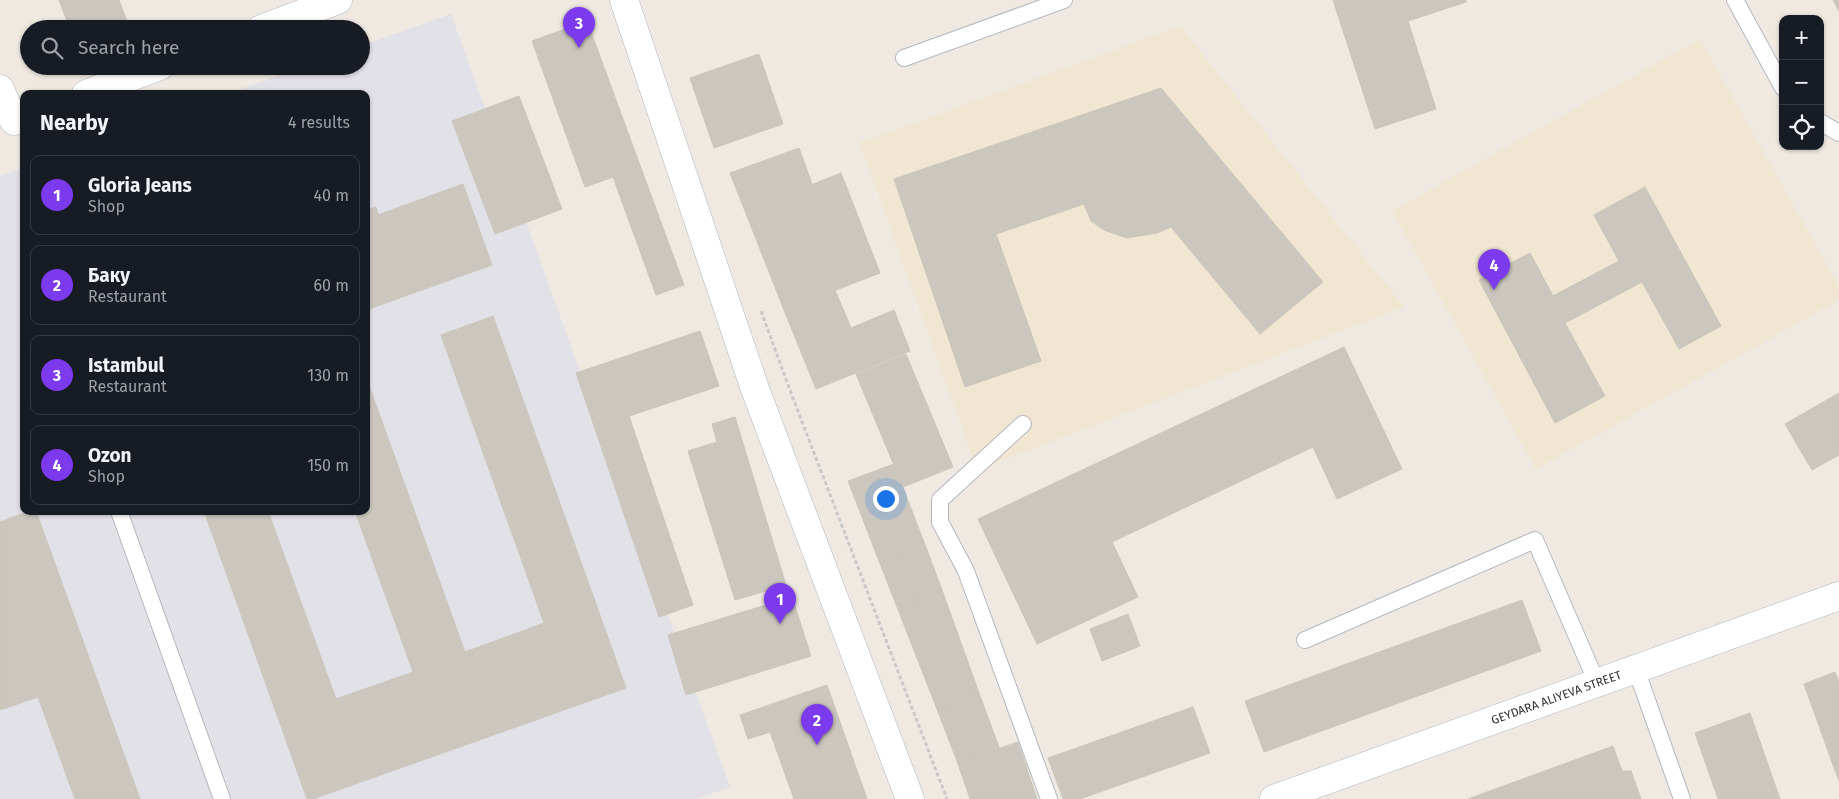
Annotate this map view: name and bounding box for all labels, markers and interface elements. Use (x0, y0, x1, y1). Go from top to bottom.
pin: 3 (563, 7, 595, 48)
map controls (1779, 15, 1824, 150)
button: + (1779, 15, 1824, 60)
search box (20, 20, 370, 75)
icon: search (38, 34, 66, 62)
text: Search here (78, 36, 179, 59)
button: − (1779, 60, 1824, 105)
button: locate (1779, 105, 1824, 150)
text: Nearby (40, 110, 108, 136)
text: 4 results (288, 113, 350, 132)
text: Gloria Jeans (88, 174, 192, 197)
text: 1 (53, 186, 61, 205)
text: 40 m (314, 186, 349, 205)
text: Shop (88, 197, 125, 216)
pin: 4 (1478, 249, 1510, 290)
text: Баку (88, 264, 130, 287)
text: 2 (53, 276, 61, 295)
text: 60 m (314, 276, 349, 295)
text: Restaurant (88, 287, 167, 306)
text: Istambul (88, 354, 164, 377)
text: 3 (53, 366, 61, 385)
text: 130 m (307, 366, 349, 385)
text: Restaurant (88, 377, 167, 396)
text: Ozon (88, 444, 132, 467)
text: 4 (52, 456, 62, 475)
text: 150 m (307, 456, 349, 475)
text: Shop (88, 467, 125, 486)
your location (873, 486, 899, 512)
pin: 1 (764, 583, 796, 624)
street label: GEYDARA ALIYEVA STREET (1489, 667, 1624, 727)
pin: 2 (801, 704, 833, 745)

